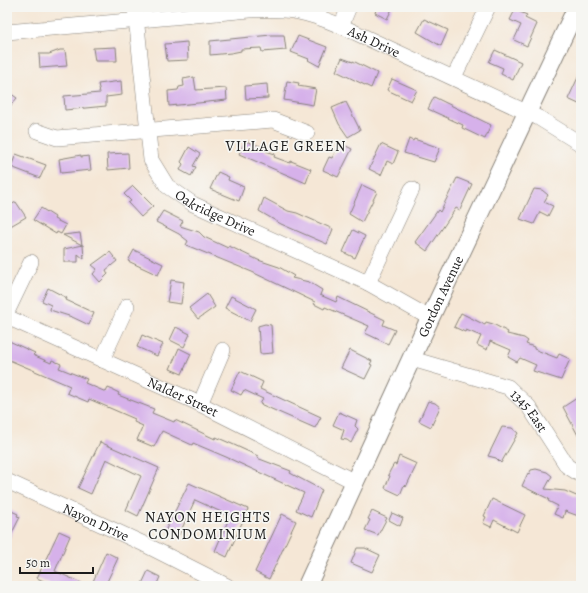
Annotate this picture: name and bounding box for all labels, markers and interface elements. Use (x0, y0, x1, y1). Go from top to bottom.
street label: Ash Drive (344, 21, 403, 62)
district label: VILLAGE GREEN (225, 136, 347, 156)
street label: Oakridge Drive (171, 185, 259, 241)
street label: Gordon Avenue (413, 252, 468, 340)
street label: Nalder Street (144, 372, 222, 421)
street label: 1345 East (506, 385, 553, 436)
street label: Nayon Drive (60, 498, 132, 545)
district label: NAYON HEIGHTS CONDOMINIUM (145, 507, 271, 544)
scale bar (20, 549, 93, 575)
text: 50 m (26, 555, 50, 571)

